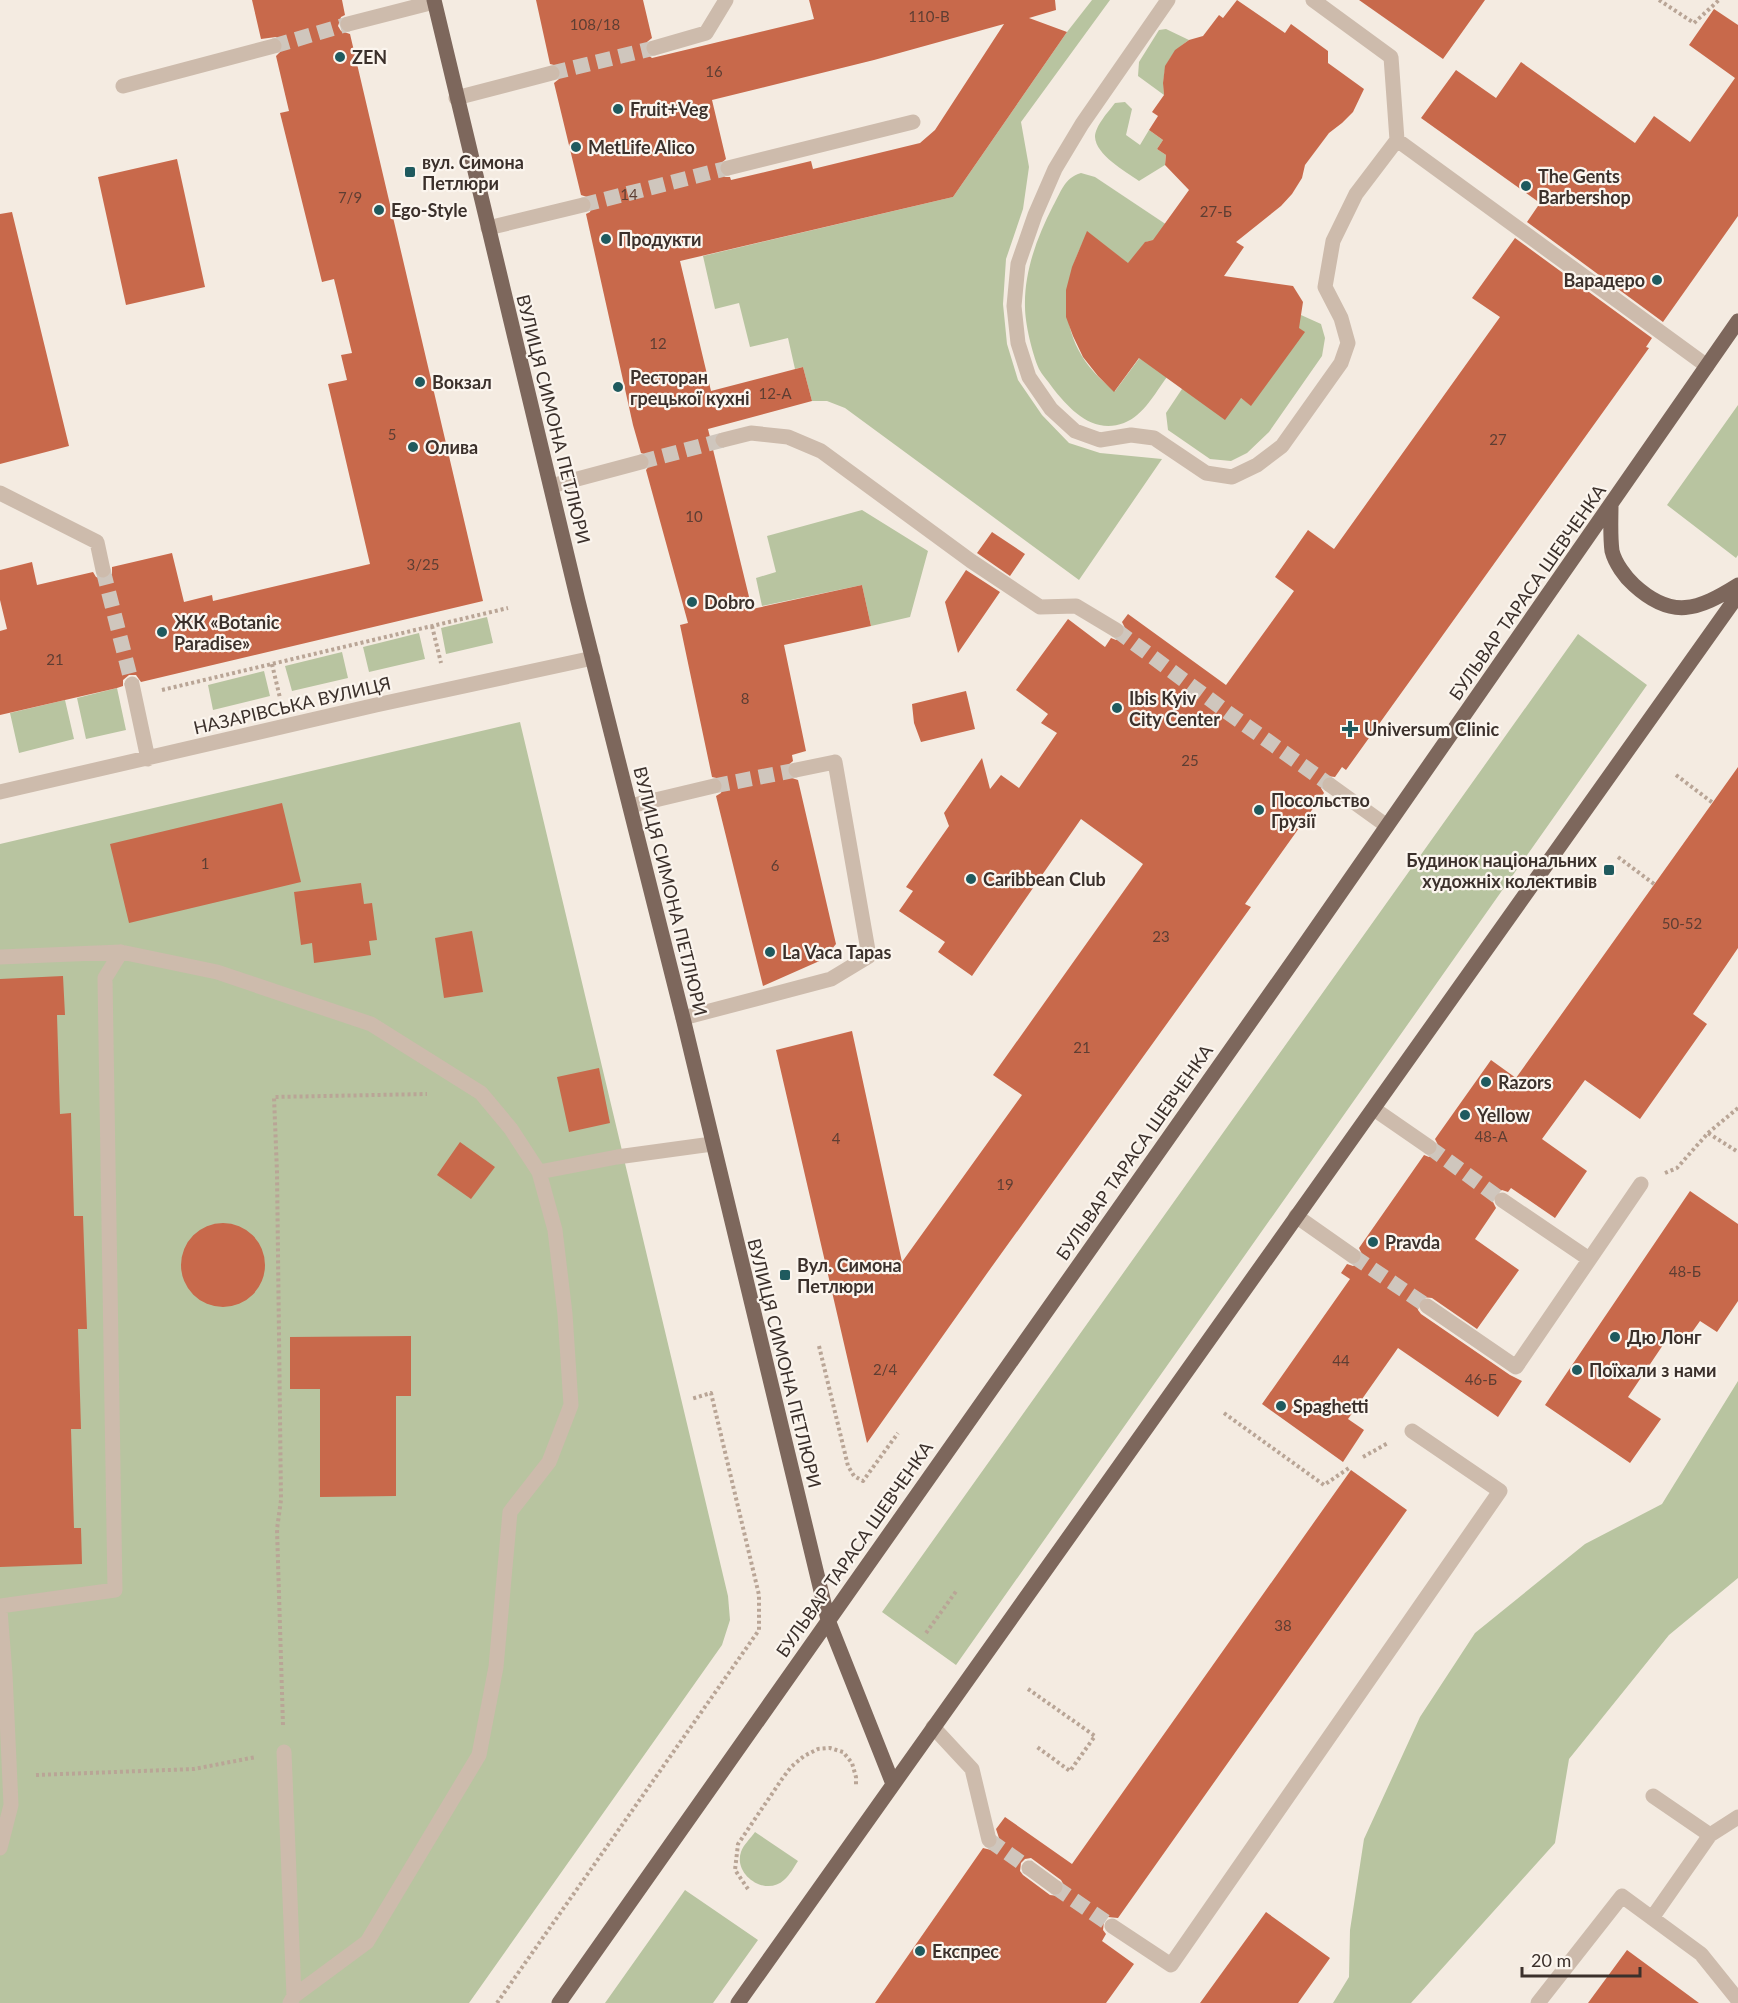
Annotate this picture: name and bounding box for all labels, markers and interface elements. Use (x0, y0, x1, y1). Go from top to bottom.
house number: 110-В (908, 7, 950, 25)
house number: 108/18 (570, 15, 620, 33)
place label: ZEN (352, 46, 387, 68)
marker: ZEN (333, 50, 347, 64)
house number: 16 (705, 62, 723, 80)
place label: Fruit+Veg (630, 98, 709, 120)
marker: Fruit+Veg (611, 102, 625, 116)
place label: MetLife Alico (588, 136, 695, 158)
marker: MetLife Alico (569, 140, 583, 154)
place label: вул. Симона Петлюри (422, 151, 524, 194)
marker: вул. Симона Петлюри (403, 165, 417, 179)
place label: The Gents Barbershop (1538, 165, 1631, 208)
marker: The Gents Barbershop (1519, 179, 1533, 193)
house number: 14 (620, 185, 638, 203)
house number: 7/9 (338, 188, 362, 206)
place label: Ego-Style (391, 199, 468, 221)
house number: 27-Б (1200, 202, 1232, 220)
marker: Ego-Style (372, 203, 386, 217)
place label: Продукти (618, 228, 702, 250)
marker: Продукти (599, 232, 613, 246)
place label: Варадеро (1563, 269, 1645, 291)
marker: Варадеро (1650, 273, 1664, 287)
street label: ВУЛИЦЯ СИМОНА ПЕТЛЮРИ (512, 292, 596, 546)
house number: 12 (649, 334, 667, 352)
place label: Ресторан грецької кухні (630, 366, 749, 409)
place label: Вокзал (432, 371, 492, 393)
marker: Вокзал (413, 375, 427, 389)
marker: Ресторан грецької кухні (611, 380, 625, 394)
house number: 12-А (758, 384, 792, 402)
house number: 5 (388, 425, 396, 443)
house number: 27 (1489, 430, 1507, 448)
place label: Олива (425, 436, 478, 458)
marker: Олива (406, 440, 420, 454)
street label: БУЛЬВАР ТАРАСА ШЕВЧЕНКА (1444, 479, 1611, 704)
house number: 10 (685, 507, 703, 525)
house number: 3/25 (407, 555, 439, 573)
place label: Dobro (704, 591, 755, 613)
marker: Dobro (685, 595, 699, 609)
place label: ЖК «Botanic Paradise» (174, 611, 280, 654)
marker: ЖК «Botanic Paradise» (155, 625, 169, 639)
house number: 21 (46, 650, 64, 668)
street label: НАЗАРІВСЬКА ВУЛИЦЯ (191, 672, 393, 738)
place label: Ibis Kyiv City Center (1129, 687, 1220, 730)
house number: 8 (741, 689, 749, 707)
marker: Ibis Kyiv City Center (1110, 701, 1124, 715)
place label: Universum Clinic (1364, 718, 1499, 740)
marker: Universum Clinic (1341, 720, 1359, 738)
house number: 25 (1181, 751, 1199, 769)
street label: ВУЛИЦЯ СИМОНА ПЕТЛЮРИ (629, 764, 713, 1018)
place label: Посольство Грузії (1271, 789, 1370, 832)
marker: Посольство Грузії (1252, 803, 1266, 817)
place label: Будинок національних художніх колективів (1406, 849, 1598, 892)
house number: 1 (201, 854, 209, 872)
house number: 6 (771, 856, 780, 874)
marker: Будинок національних художніх колективів (1602, 863, 1616, 877)
place label: Caribbean Club (983, 868, 1106, 890)
marker: Caribbean Club (964, 872, 978, 886)
house number: 50-52 (1662, 914, 1702, 932)
house number: 23 (1152, 927, 1170, 945)
place label: La Vaca Tapas (782, 941, 891, 963)
marker: La Vaca Tapas (763, 945, 777, 959)
house number: 21 (1073, 1038, 1091, 1056)
street label: БУЛЬВАР ТАРАСА ШЕВЧЕНКА (1051, 1039, 1218, 1264)
place label: Razors (1498, 1071, 1552, 1093)
marker: Razors (1479, 1075, 1493, 1089)
place label: Yellow (1476, 1104, 1530, 1126)
marker: Yellow (1458, 1108, 1472, 1122)
house number: 48-А (1474, 1127, 1508, 1145)
house number: 4 (832, 1129, 841, 1147)
house number: 19 (996, 1175, 1014, 1193)
place label: Pravda (1385, 1231, 1440, 1253)
marker: Pravda (1366, 1235, 1380, 1249)
street label: ВУЛИЦЯ СИМОНА ПЕТЛЮРИ (743, 1236, 827, 1490)
place label: Вул. Симона Петлюри (797, 1254, 902, 1297)
house number: 48-Б (1669, 1262, 1701, 1280)
marker: Вул. Симона Петлюри (778, 1268, 792, 1282)
place label: Дю Лонг (1627, 1326, 1702, 1348)
marker: Дю Лонг (1608, 1330, 1622, 1344)
house number: 44 (1332, 1351, 1350, 1369)
place label: Поїхали з нами (1589, 1359, 1716, 1381)
house number: 2/4 (873, 1360, 897, 1378)
marker: Поїхали з нами (1570, 1363, 1584, 1377)
house number: 46-Б (1465, 1370, 1497, 1388)
place label: Spaghetti (1293, 1395, 1369, 1417)
marker: Spaghetti (1274, 1399, 1288, 1413)
street label: БУЛЬВАР ТАРАСА ШЕВЧЕНКА (771, 1436, 938, 1661)
house number: 38 (1274, 1616, 1292, 1634)
place label: Експрес (932, 1940, 999, 1962)
scale bar (1522, 1940, 1640, 1978)
marker: Експрес (913, 1944, 927, 1958)
text: 20 m (1531, 1949, 1571, 1971)

